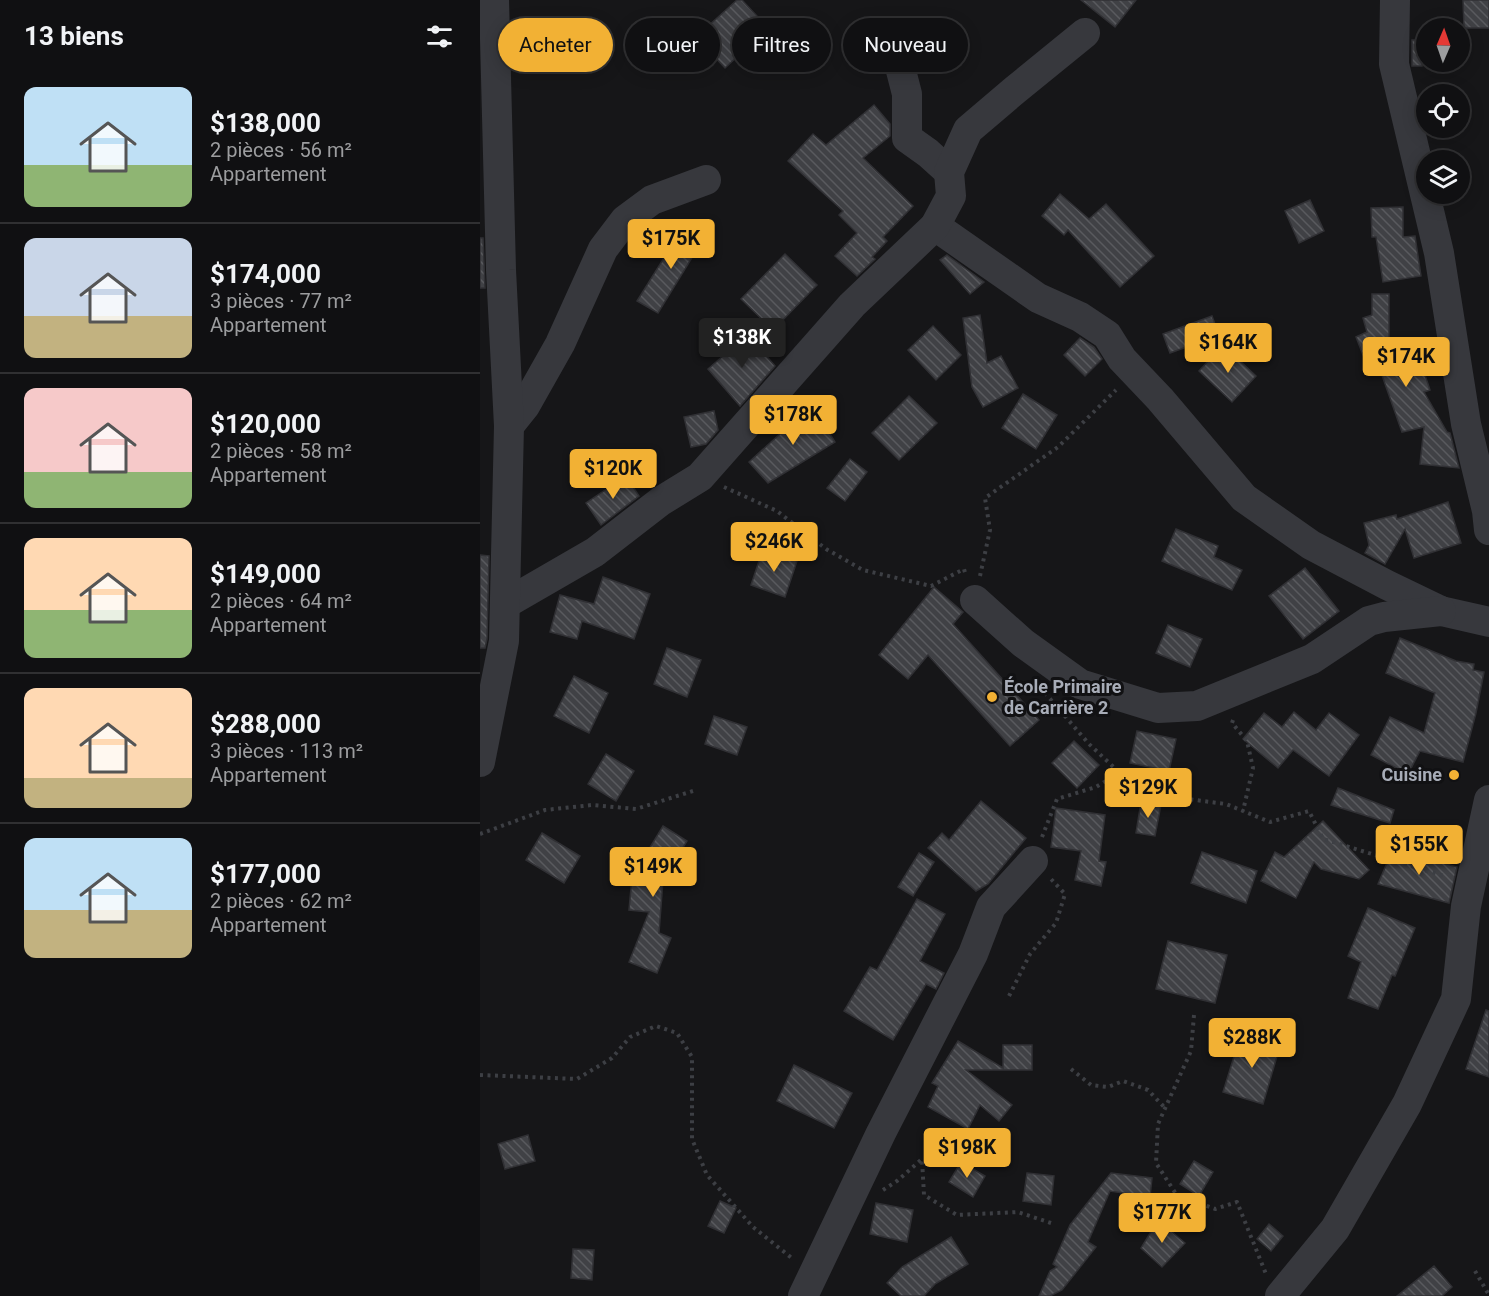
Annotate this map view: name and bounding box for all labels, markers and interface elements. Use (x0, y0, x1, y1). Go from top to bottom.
chip: Acheter (498, 18, 613, 72)
chip: Louer (625, 18, 720, 72)
chip: Filtres (732, 18, 831, 72)
chip: Nouveau (843, 18, 968, 72)
north arrow (1416, 18, 1470, 72)
map controls (1416, 18, 1470, 204)
icon: filters (423, 20, 456, 53)
text: 13 biens (24, 21, 124, 51)
button: locate (1416, 84, 1470, 138)
text: $138,000 (210, 108, 321, 138)
icon: home (72, 111, 144, 183)
text: 2 pièces · 56 m² (210, 138, 352, 162)
button: layers (1416, 150, 1470, 204)
text: Appartement (210, 162, 327, 186)
pin: $175K (629, 219, 713, 270)
text: $175K (642, 226, 700, 250)
text: $174,000 (210, 259, 321, 289)
icon: home (72, 262, 144, 334)
text: 3 pièces · 77 m² (210, 289, 352, 313)
text: Appartement (210, 313, 327, 337)
pin: $138K (700, 318, 784, 369)
pin: $164K (1186, 323, 1270, 374)
text: $138K (713, 325, 771, 349)
text: $164K (1199, 330, 1257, 354)
pin: $174K (1364, 337, 1448, 388)
text: $174K (1377, 344, 1435, 368)
pin: $178K (751, 395, 835, 446)
text: $178K (764, 402, 822, 426)
text: $120,000 (210, 409, 321, 439)
icon: home (72, 412, 144, 484)
text: 2 pièces · 58 m² (210, 439, 352, 463)
pin: $120K (571, 449, 655, 500)
text: $120K (584, 456, 642, 480)
text: Appartement (210, 463, 327, 487)
pin: $246K (732, 522, 816, 573)
text: $246K (745, 529, 803, 553)
text: $149,000 (210, 559, 321, 589)
icon: home (72, 562, 144, 634)
text: 2 pièces · 64 m² (210, 589, 352, 613)
text: Appartement (210, 613, 327, 637)
place label: École Primaire de Carrière 2 (1004, 676, 1122, 718)
marker: École Primaire de Carrière 2 (985, 690, 999, 704)
text: $288,000 (210, 709, 321, 739)
icon: home (72, 712, 144, 784)
text: 3 pièces · 113 m² (210, 739, 363, 763)
text: Appartement (210, 763, 327, 787)
place label: Cuisine (1382, 764, 1442, 785)
pin: $129K (1106, 768, 1190, 819)
marker: Cuisine (1447, 768, 1461, 782)
text: $129K (1119, 775, 1177, 799)
pin: $155K (1377, 825, 1461, 876)
text: $155K (1390, 832, 1448, 856)
pin: $149K (611, 847, 695, 898)
text: $149K (624, 854, 682, 878)
text: $177,000 (210, 859, 321, 889)
icon: home (72, 862, 144, 934)
text: 2 pièces · 62 m² (210, 889, 352, 913)
text: Appartement (210, 913, 327, 937)
pin: $288K (1210, 1018, 1294, 1069)
text: $288K (1223, 1025, 1281, 1049)
pin: $198K (925, 1128, 1009, 1179)
text: $198K (938, 1135, 996, 1159)
pin: $177K (1120, 1193, 1204, 1244)
text: $177K (1133, 1200, 1191, 1224)

